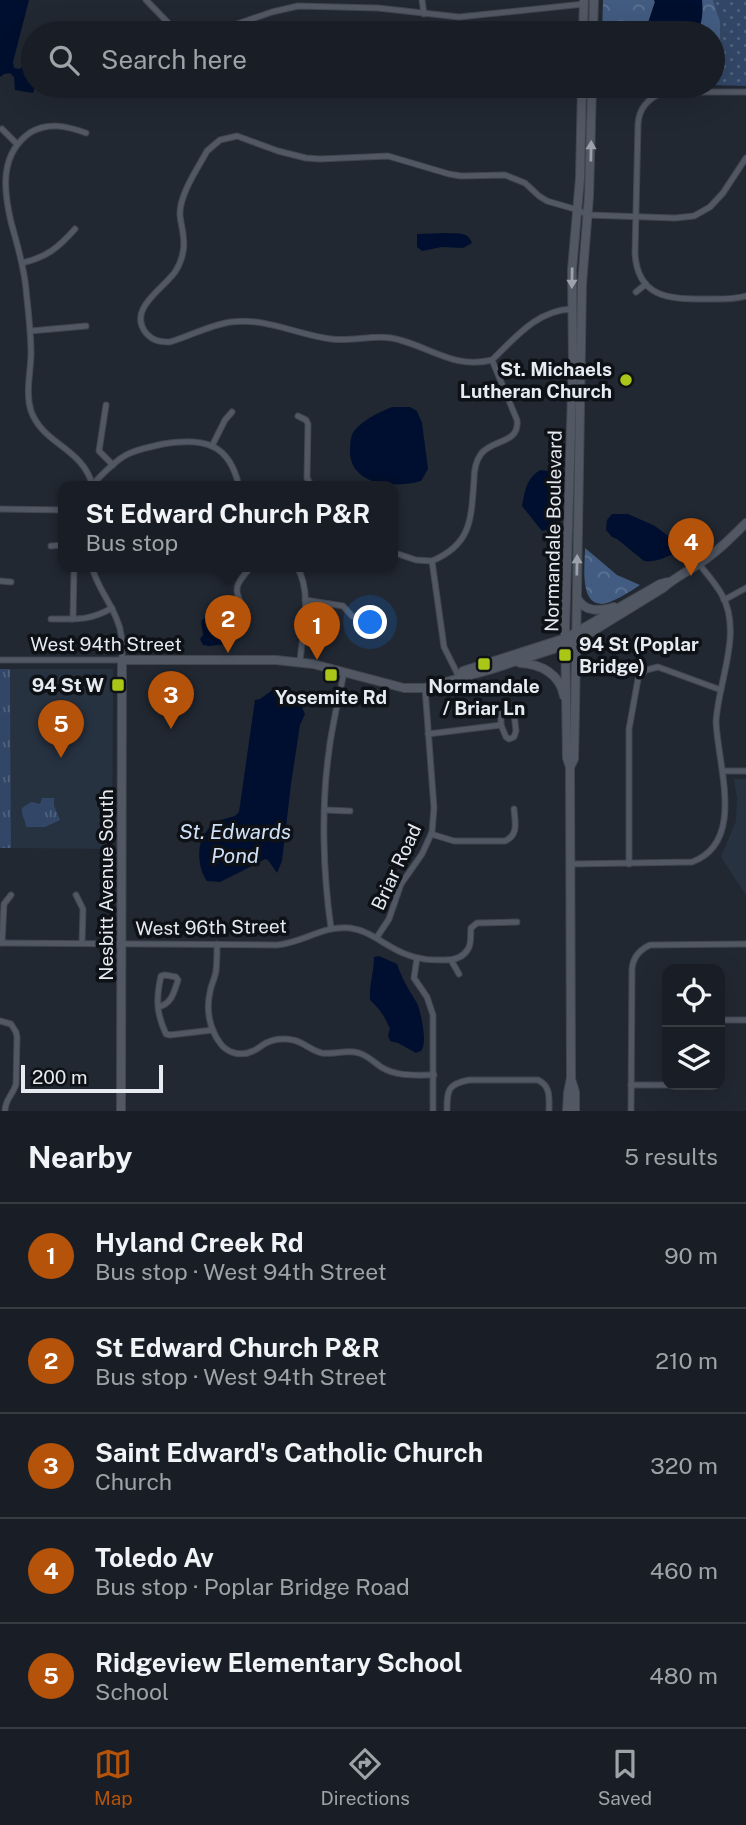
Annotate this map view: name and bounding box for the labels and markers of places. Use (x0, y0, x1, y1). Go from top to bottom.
place label: St. Michaels Lutheran Church (460, 358, 612, 402)
marker: St. Michaels Lutheran Church (618, 372, 634, 388)
pin: 4 (668, 518, 714, 576)
pin: 2 (205, 595, 251, 653)
pin: 1 (294, 602, 340, 660)
place label: 94 St (Poplar Bridge) (579, 633, 699, 677)
marker: 94 St (Poplar Bridge) (557, 647, 573, 663)
marker: Normandale / Briar Ln (476, 656, 492, 672)
marker: Yosemite Rd (323, 667, 339, 683)
pin: 3 (148, 671, 194, 729)
place label: 94 St W (32, 674, 105, 696)
place label: Normandale / Briar Ln (428, 675, 540, 719)
marker: 94 St W (110, 677, 126, 693)
place label: Yosemite Rd (275, 686, 387, 708)
pin: 5 (38, 700, 84, 758)

